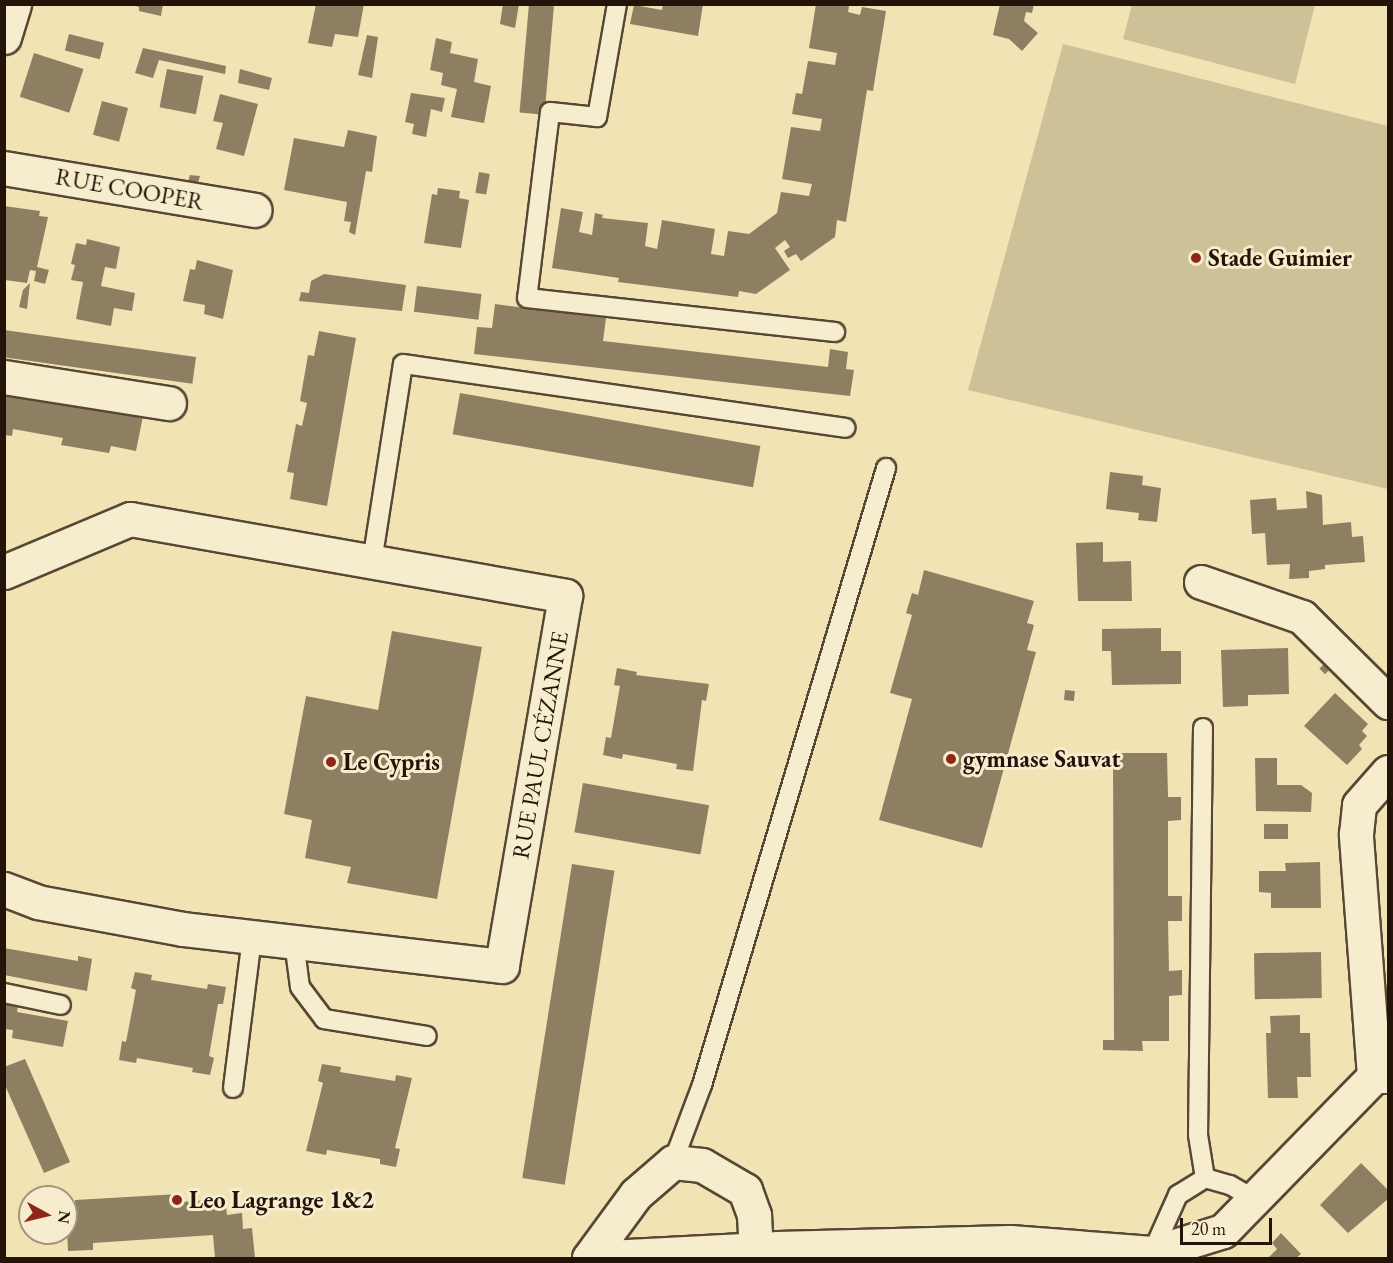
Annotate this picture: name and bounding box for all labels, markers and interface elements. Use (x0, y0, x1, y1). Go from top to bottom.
street label: RUE COOPER (53, 162, 207, 216)
place label: Stade Guimier (1208, 244, 1352, 272)
marker: Stade Guimier (1189, 251, 1203, 265)
street label: RUE PAUL CÉZANNE (506, 629, 574, 861)
place label: gymnase Sauvat (963, 745, 1120, 773)
place label: Le Cypris (343, 748, 440, 776)
marker: gymnase Sauvat (944, 752, 958, 766)
marker: Le Cypris (324, 755, 338, 769)
north arrow (18, 1185, 78, 1245)
place label: Leo Lagrange 1&2 (189, 1186, 374, 1214)
marker: Leo Lagrange 1&2 (170, 1193, 184, 1207)
scale bar (1183, 1206, 1274, 1244)
text: N (53, 1209, 76, 1225)
text: 20 m (1191, 1217, 1226, 1240)

